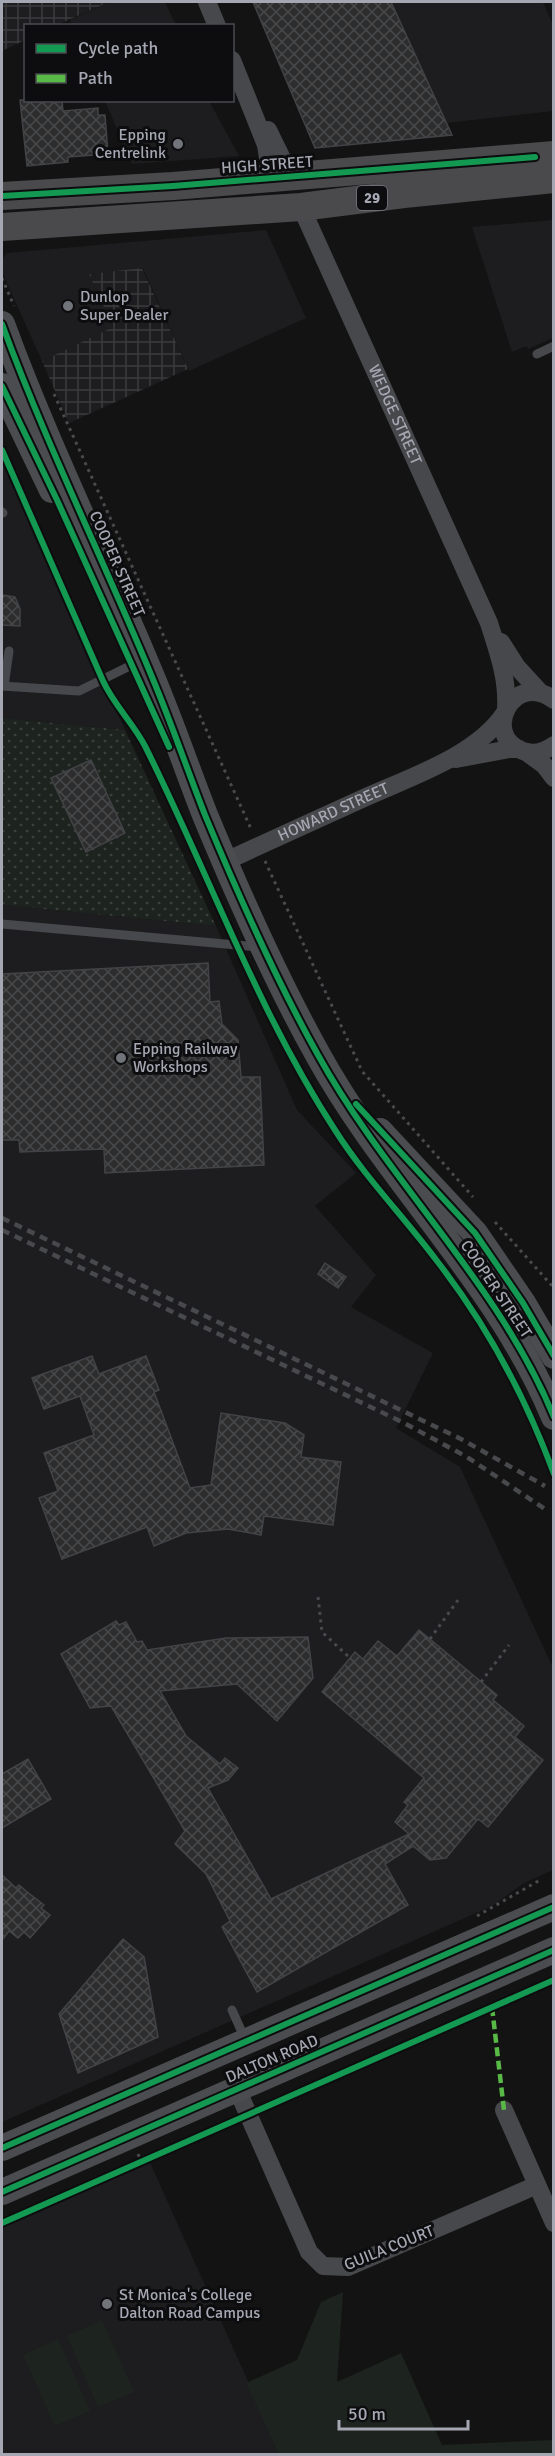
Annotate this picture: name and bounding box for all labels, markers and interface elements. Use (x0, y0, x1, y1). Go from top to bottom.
legend (24, 24, 234, 102)
text: Cycle path (78, 37, 158, 59)
text: Path (78, 67, 113, 89)
place label: Epping Centrelink (95, 125, 166, 163)
marker: Epping Centrelink (171, 137, 185, 151)
street label: HIGH STREET (220, 152, 314, 178)
road number: 29 (357, 186, 387, 210)
place label: Dunlop Super Dealer (80, 287, 169, 325)
marker: Dunlop Super Dealer (61, 299, 75, 313)
street label: WEDGE STREET (364, 361, 426, 468)
street label: COOPER STREET (85, 508, 149, 620)
street label: HOWARD STREET (275, 778, 392, 846)
place label: Epping Railway Workshops (133, 1039, 238, 1077)
marker: Epping Railway Workshops (114, 1051, 128, 1065)
street label: COOPER STREET (456, 1236, 536, 1342)
street label: DALTON ROAD (223, 2031, 321, 2087)
street label: GUILA COURT (341, 2221, 437, 2275)
place label: St Monica's College Dalton Road Campus (119, 2285, 260, 2323)
marker: St Monica's College Dalton Road Campus (100, 2297, 114, 2311)
scale bar (339, 2393, 468, 2431)
text: 50 m (348, 2403, 386, 2425)

